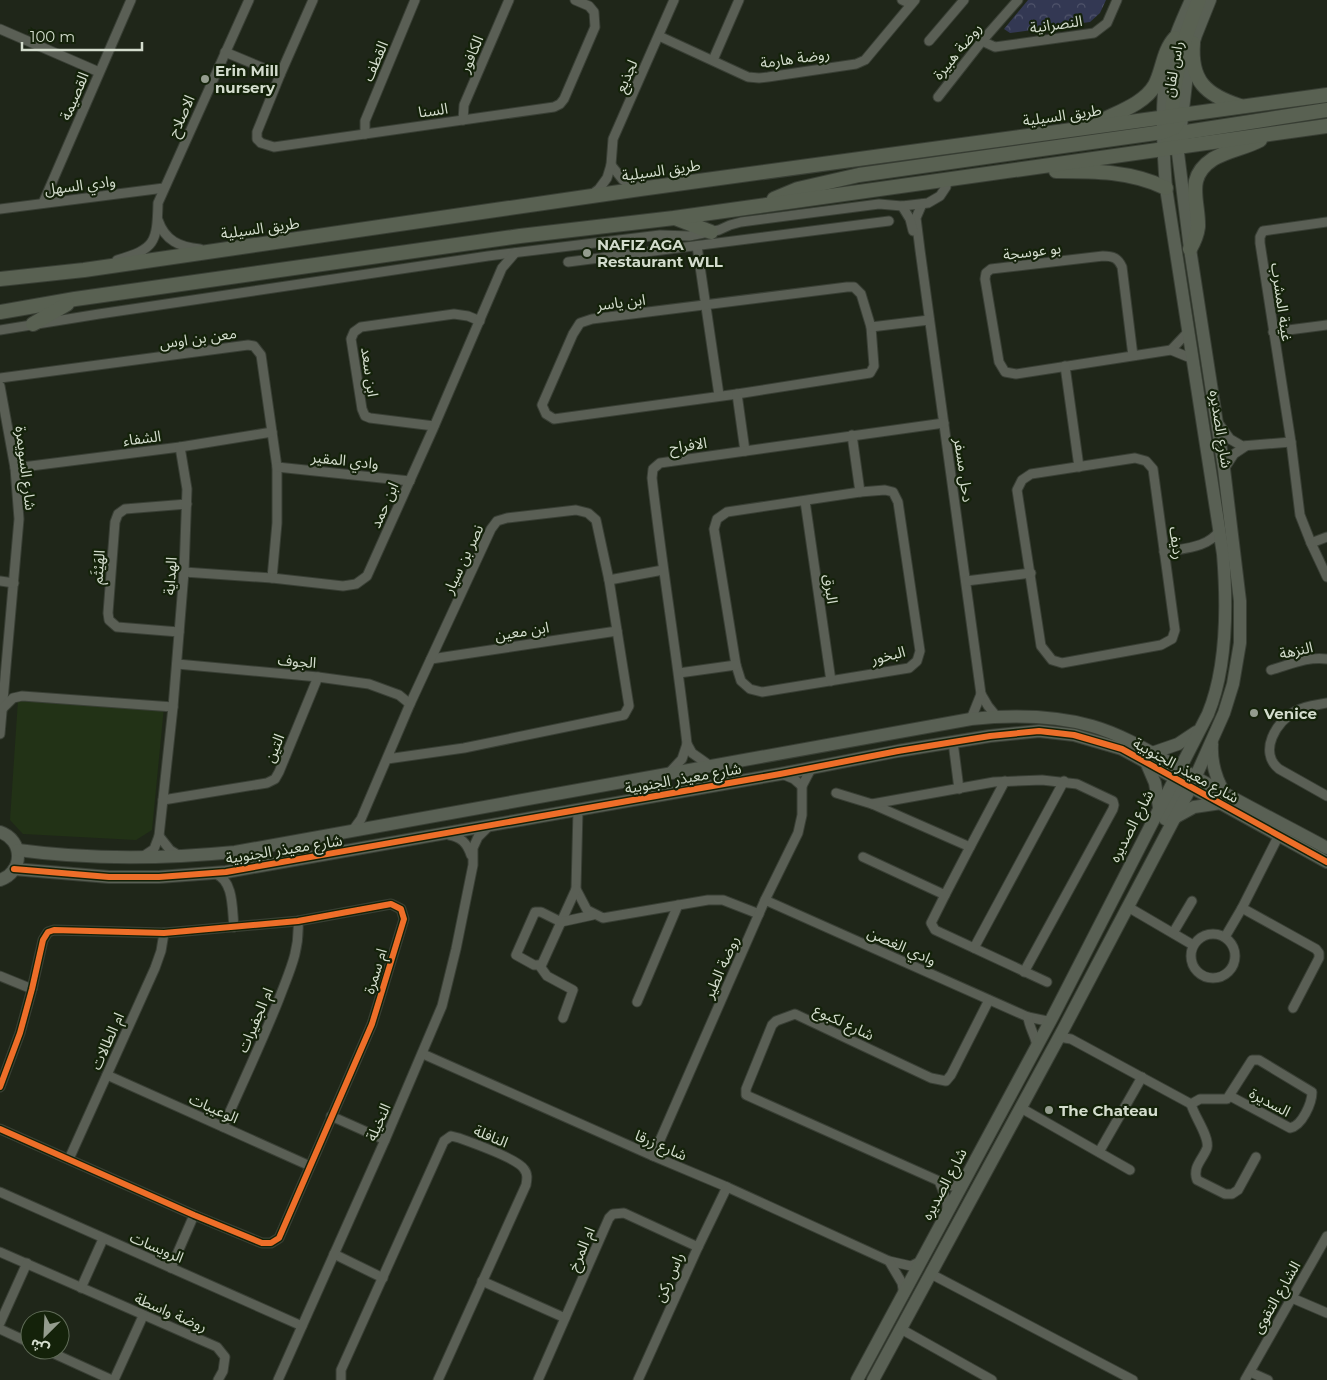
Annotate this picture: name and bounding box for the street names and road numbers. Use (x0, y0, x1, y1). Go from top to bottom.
street label: النصرانية (1028, 11, 1084, 37)
street label: روضة هبيرة (928, 19, 986, 83)
street label: الكافور (454, 32, 487, 76)
street label: القطف (358, 38, 392, 84)
street label: راس لفان (1159, 39, 1187, 99)
street label: روضة هارمة (759, 44, 831, 72)
street label: لجذيع (610, 57, 644, 97)
street label: القصيمة (55, 69, 93, 123)
street label: الاصلاح (163, 92, 201, 141)
street label: السنا (417, 99, 449, 121)
street label: طريق السيلية (1021, 100, 1103, 131)
street label: طريق السيلية (620, 155, 702, 186)
street label: وادي السهل (43, 171, 117, 201)
street label: طريق السيلية (219, 213, 301, 244)
street label: بو عوسجة (1002, 238, 1062, 264)
street label: غينة المشرب (1267, 261, 1297, 343)
street label: ابن ياسر (595, 290, 646, 315)
street label: معن بن اوس (158, 323, 238, 353)
street label: ابن سعد (357, 346, 383, 398)
street label: شارع الصديره (1202, 389, 1237, 470)
street label: شارع السويمرة (8, 425, 41, 512)
street label: الشفاء (122, 426, 162, 450)
street label: الافراح (668, 433, 708, 460)
street label: دحل مسفر (950, 436, 978, 503)
street label: وادي المقير (309, 447, 380, 475)
street label: ابن حمد (366, 479, 402, 531)
street label: نصر بن سيار (438, 521, 487, 598)
street label: رديف (1165, 525, 1189, 561)
street label: الهَيْثَم (87, 549, 111, 585)
street label: الهداية (159, 556, 181, 596)
street label: البرق (820, 573, 842, 605)
street label: ابن معين (493, 617, 551, 645)
street label: النزهة (1277, 637, 1315, 663)
street label: البخور (868, 642, 907, 669)
street label: الجوف (277, 650, 317, 672)
street label: التين (260, 731, 288, 765)
street label: شارع معيذر الجنوبية (1128, 733, 1242, 810)
street label: شارع معيذر الجنوبية (623, 758, 744, 801)
street label: شارع الصديره (1105, 786, 1160, 867)
street label: شارع معيذر الجنوبية (224, 830, 344, 871)
street label: وادي الغصن (864, 922, 939, 972)
street label: روضة الطير (698, 933, 743, 1002)
street label: ام سمرة (359, 946, 393, 997)
street label: ام الجفيرات (233, 985, 279, 1056)
street label: شارع لكبوع (809, 1000, 877, 1047)
street label: ام الطالات (86, 1009, 130, 1073)
street label: السديرة (1246, 1083, 1294, 1121)
street label: الوعيبات (186, 1089, 242, 1127)
street label: النخيلة (361, 1100, 395, 1144)
street label: النافلة (471, 1120, 511, 1152)
street label: شارع زرقا (631, 1126, 690, 1167)
street label: شارع الصديره (917, 1145, 974, 1225)
street label: ام المرخ (563, 1224, 602, 1275)
street label: الرويسات (127, 1227, 187, 1267)
street label: راس ركن (650, 1249, 688, 1305)
street label: الشارع التقوى (1248, 1257, 1307, 1338)
street label: روضة واسطة (132, 1288, 210, 1336)

